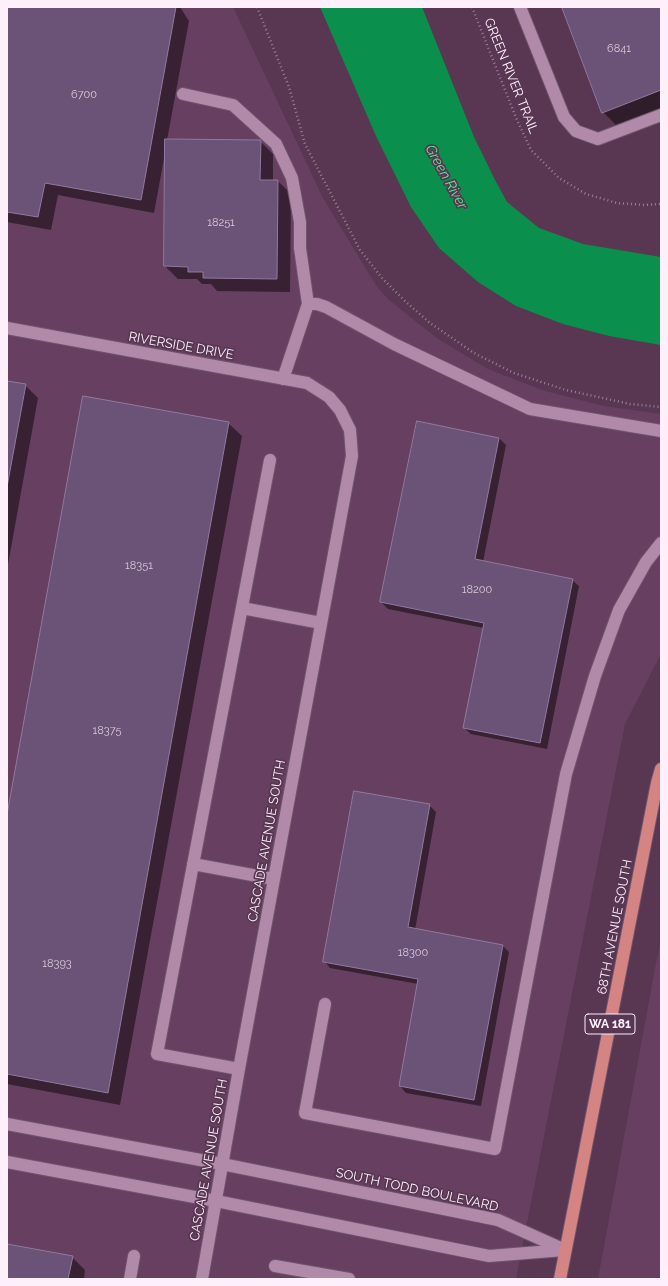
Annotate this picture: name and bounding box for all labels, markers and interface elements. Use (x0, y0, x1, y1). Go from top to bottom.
street label: GREEN RIVER TRAIL (481, 16, 541, 136)
house number: 6841 (607, 42, 631, 56)
house number: 6700 (71, 88, 97, 102)
water label: Green River (421, 142, 471, 212)
house number: 18251 (207, 216, 235, 230)
street label: RIVERSIDE DRIVE (127, 329, 235, 363)
house number: 18351 (125, 559, 153, 573)
house number: 18200 (462, 583, 492, 597)
house number: 18375 (93, 724, 121, 738)
street label: CASCADE AVENUE SOUTH (245, 759, 289, 923)
street label: 68TH AVENUE SOUTH (594, 858, 636, 996)
house number: 18300 (398, 946, 428, 960)
house number: 18393 (42, 957, 72, 971)
road number: WA 181 (585, 1014, 635, 1034)
street label: CASCADE AVENUE SOUTH (187, 1078, 231, 1242)
street label: SOUTH TODD BOULEVARD (334, 1165, 500, 1215)

